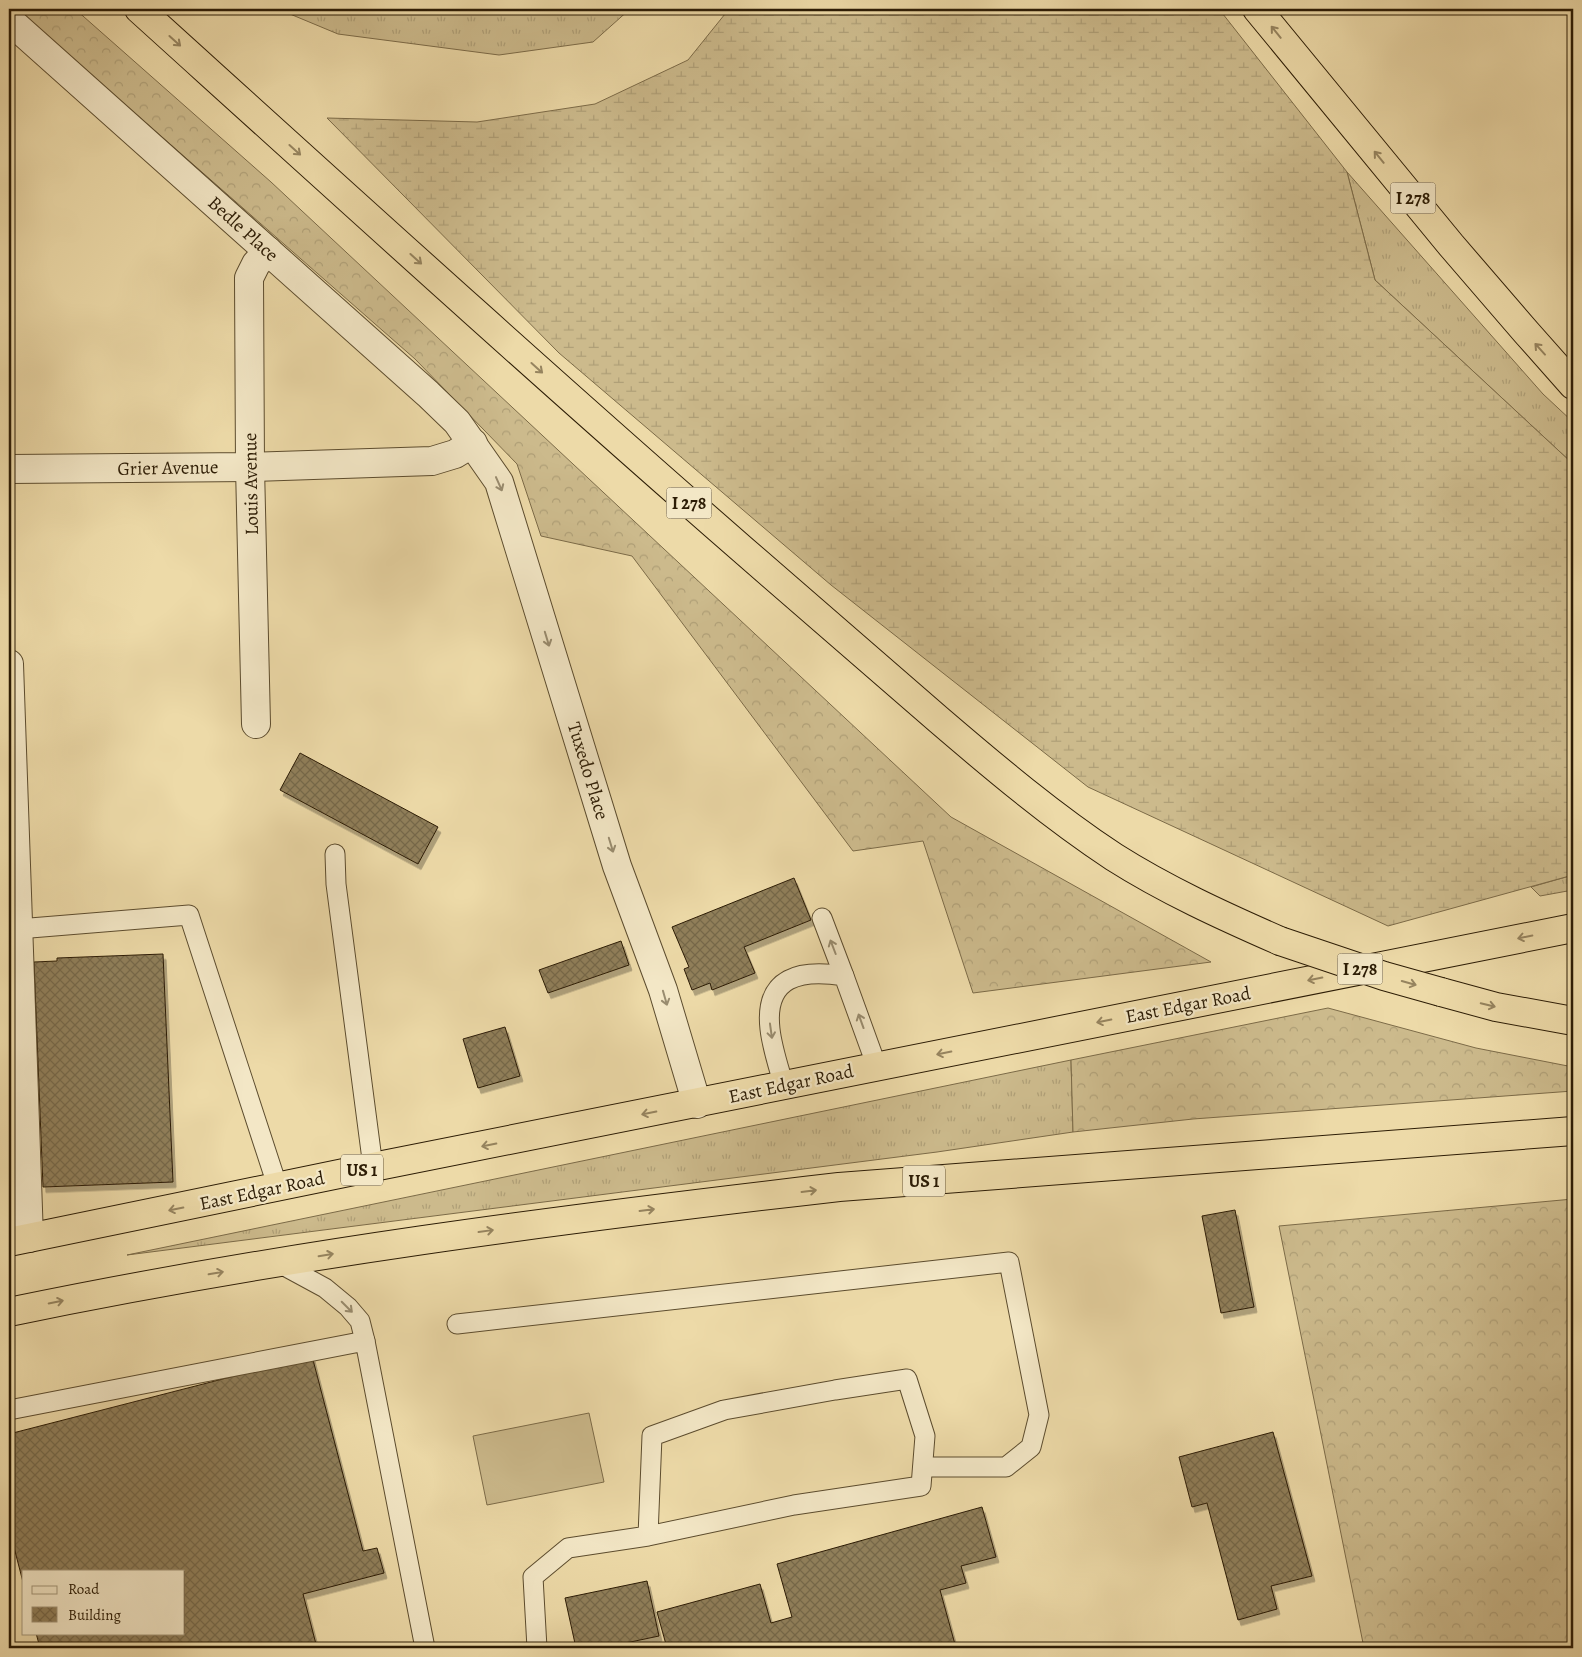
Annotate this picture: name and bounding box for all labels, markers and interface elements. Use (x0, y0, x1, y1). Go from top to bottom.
one-way arrow (1271, 26, 1282, 39)
one-way arrow (168, 36, 181, 47)
one-way arrow (289, 144, 302, 156)
one-way arrow (1374, 151, 1385, 164)
road number: I 278 (1390, 182, 1436, 214)
street label: Bedle Place (202, 190, 284, 268)
one-way arrow (410, 253, 423, 265)
one-way arrow (1534, 342, 1546, 355)
one-way arrow (530, 362, 543, 374)
street label: Louis Avenue (237, 432, 265, 536)
street label: Grier Avenue (117, 454, 219, 482)
one-way arrow (494, 476, 504, 491)
road number: I 278 (666, 488, 712, 518)
one-way arrow (543, 631, 553, 647)
street label: Tuxedo Place (561, 719, 615, 823)
one-way arrow (606, 836, 616, 852)
one-way arrow (1518, 933, 1534, 942)
one-way arrow (828, 940, 837, 955)
road number: I 278 (1338, 954, 1382, 984)
one-way arrow (1307, 975, 1323, 985)
one-way arrow (1401, 979, 1417, 989)
street label: East Edgar Road (1123, 980, 1254, 1030)
one-way arrow (661, 989, 671, 1005)
one-way arrow (1480, 1000, 1496, 1010)
one-way arrow (856, 1014, 865, 1029)
one-way arrow (1096, 1017, 1112, 1027)
one-way arrow (766, 1022, 776, 1038)
one-way arrow (937, 1049, 953, 1058)
street label: East Edgar Road (726, 1058, 857, 1110)
one-way arrow (641, 1109, 657, 1118)
one-way arrow (482, 1140, 498, 1150)
road number: US 1 (341, 1154, 383, 1186)
street label: East Edgar Road (197, 1165, 328, 1217)
road number: US 1 (903, 1166, 945, 1196)
one-way arrow (800, 1186, 816, 1196)
one-way arrow (168, 1205, 184, 1214)
one-way arrow (639, 1205, 655, 1215)
one-way arrow (478, 1225, 494, 1235)
one-way arrow (317, 1250, 333, 1260)
one-way arrow (208, 1267, 224, 1277)
one-way arrow (48, 1297, 64, 1307)
one-way arrow (341, 1301, 354, 1313)
legend (22, 1570, 185, 1634)
text: Road (68, 1579, 100, 1599)
text: Building (68, 1605, 121, 1625)

